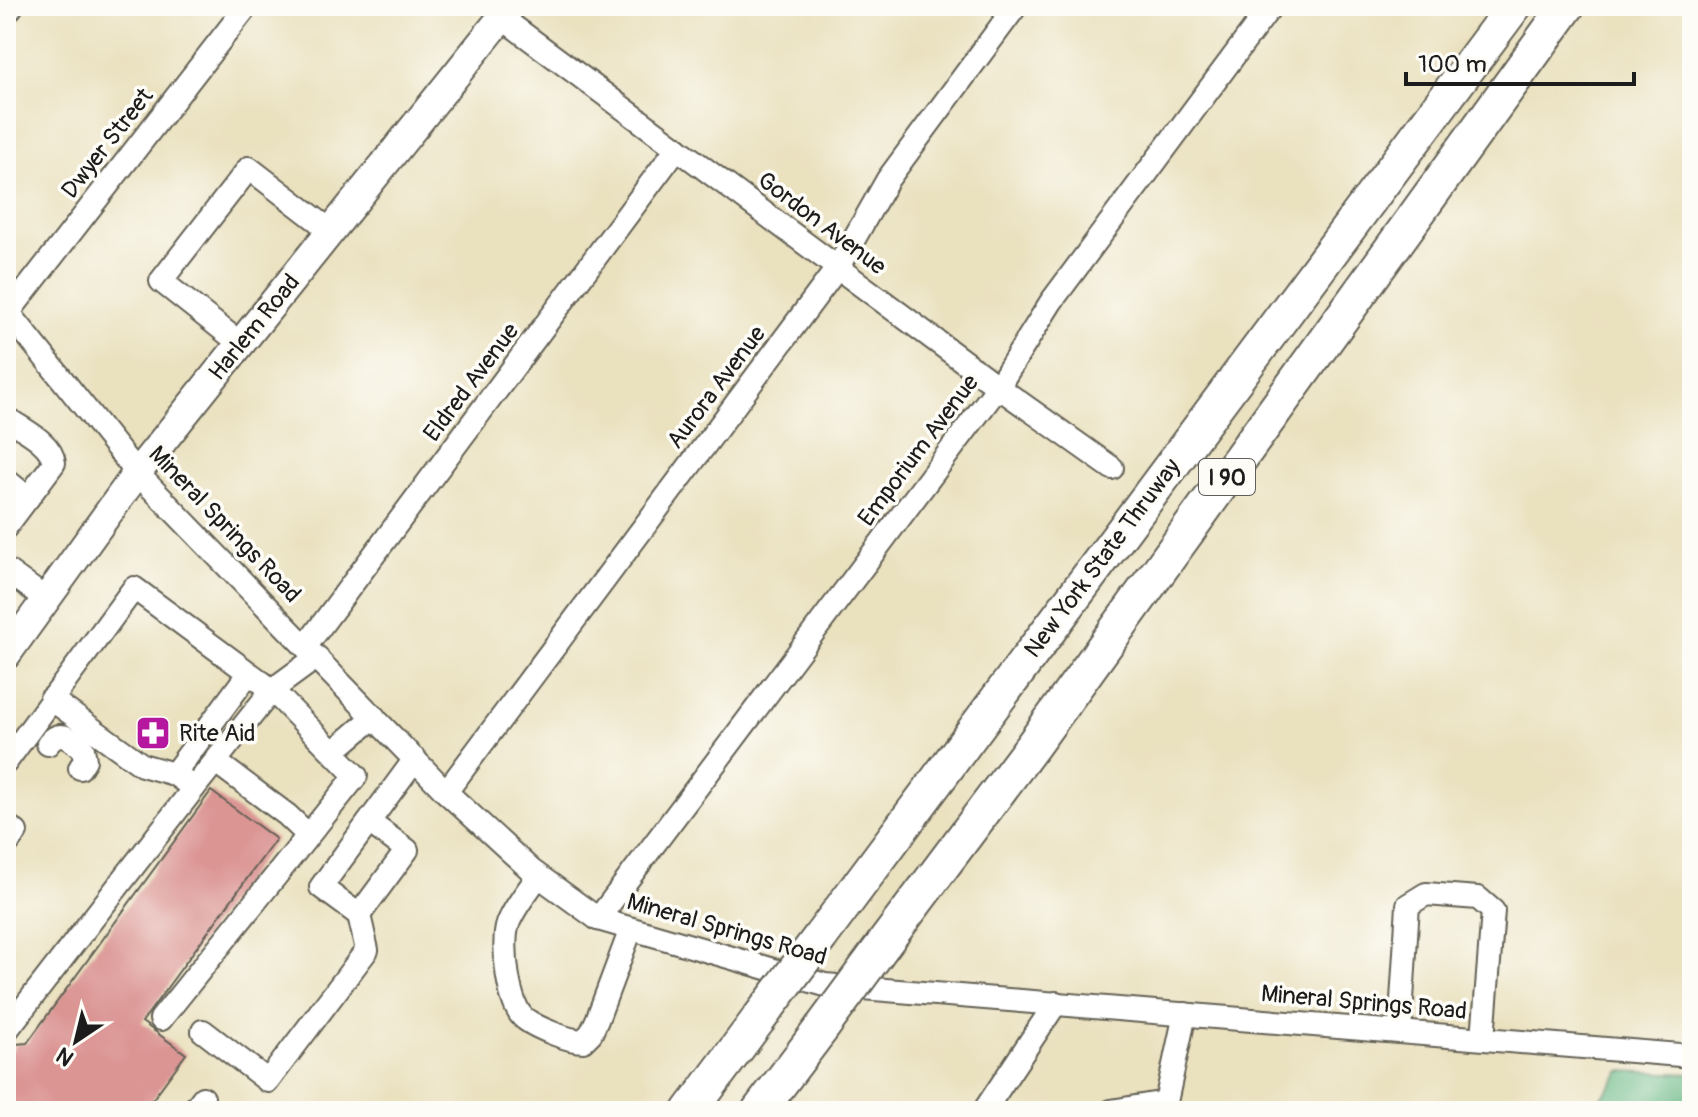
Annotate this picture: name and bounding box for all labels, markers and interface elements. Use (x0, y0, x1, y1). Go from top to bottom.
scale bar (1406, 36, 1634, 86)
text: 100 m (1418, 50, 1487, 79)
street label: Dwyer Street (55, 82, 160, 204)
street label: Gordon Avenue (752, 166, 892, 281)
street label: Harlem Road (203, 268, 306, 386)
street label: Eldred Avenue (418, 317, 525, 447)
street label: Aurora Avenue (661, 320, 772, 454)
street label: Emporium Avenue (852, 369, 985, 532)
street label: Mineral Springs Road (142, 440, 307, 609)
street label: New York State Thruway (1018, 453, 1187, 663)
road number: I 90 (1199, 459, 1255, 495)
pharmacy icon: Rite Aid (134, 714, 172, 752)
place label: Rite Aid (179, 719, 256, 748)
street label: Mineral Springs Road (624, 887, 830, 972)
street label: Mineral Springs Road (1260, 979, 1468, 1026)
north arrow (36, 1001, 116, 1081)
text: N (51, 1041, 79, 1072)

